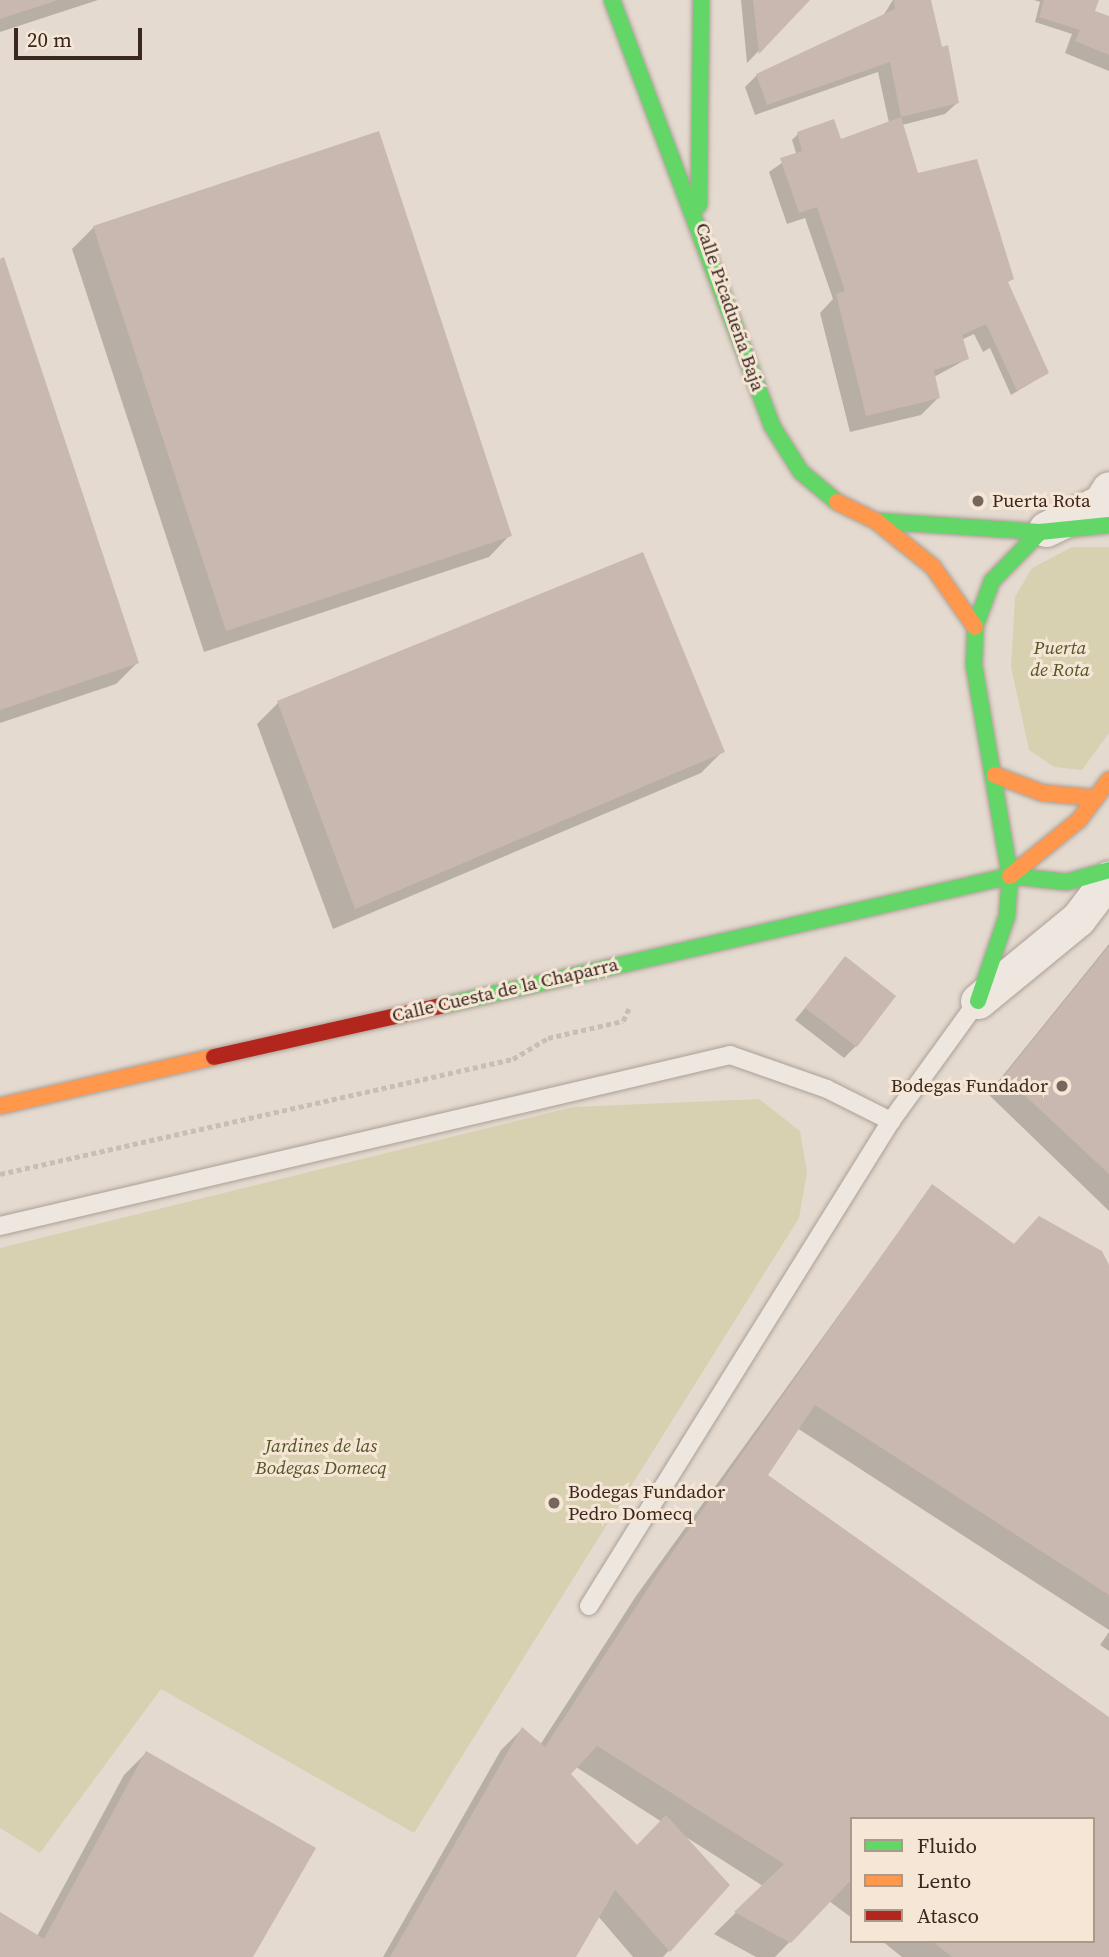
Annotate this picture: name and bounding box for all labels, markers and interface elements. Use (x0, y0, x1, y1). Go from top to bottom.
scale bar (18, 14, 145, 58)
text: 20 m (27, 25, 72, 54)
street label: Calle Picadueña Baja (691, 220, 769, 394)
place label: Puerta Rota (992, 490, 1091, 512)
marker: Puerta Rota (970, 493, 986, 509)
park label: Puerta de Rota (1030, 637, 1090, 681)
street label: Calle Cuesta de la Chaparra (390, 953, 620, 1027)
place label: Bodegas Fundador (891, 1075, 1048, 1097)
marker: Bodegas Fundador (1054, 1078, 1070, 1094)
park label: Jardines de las Bodegas Domecq (255, 1435, 387, 1479)
place label: Bodegas Fundador Pedro Domecq (568, 1481, 725, 1525)
marker: Bodegas Fundador Pedro Domecq (546, 1495, 562, 1511)
legend (850, 1817, 1095, 1943)
text: Fluido (917, 1831, 977, 1860)
text: Lento (917, 1866, 971, 1895)
text: Atasco (917, 1901, 979, 1930)

